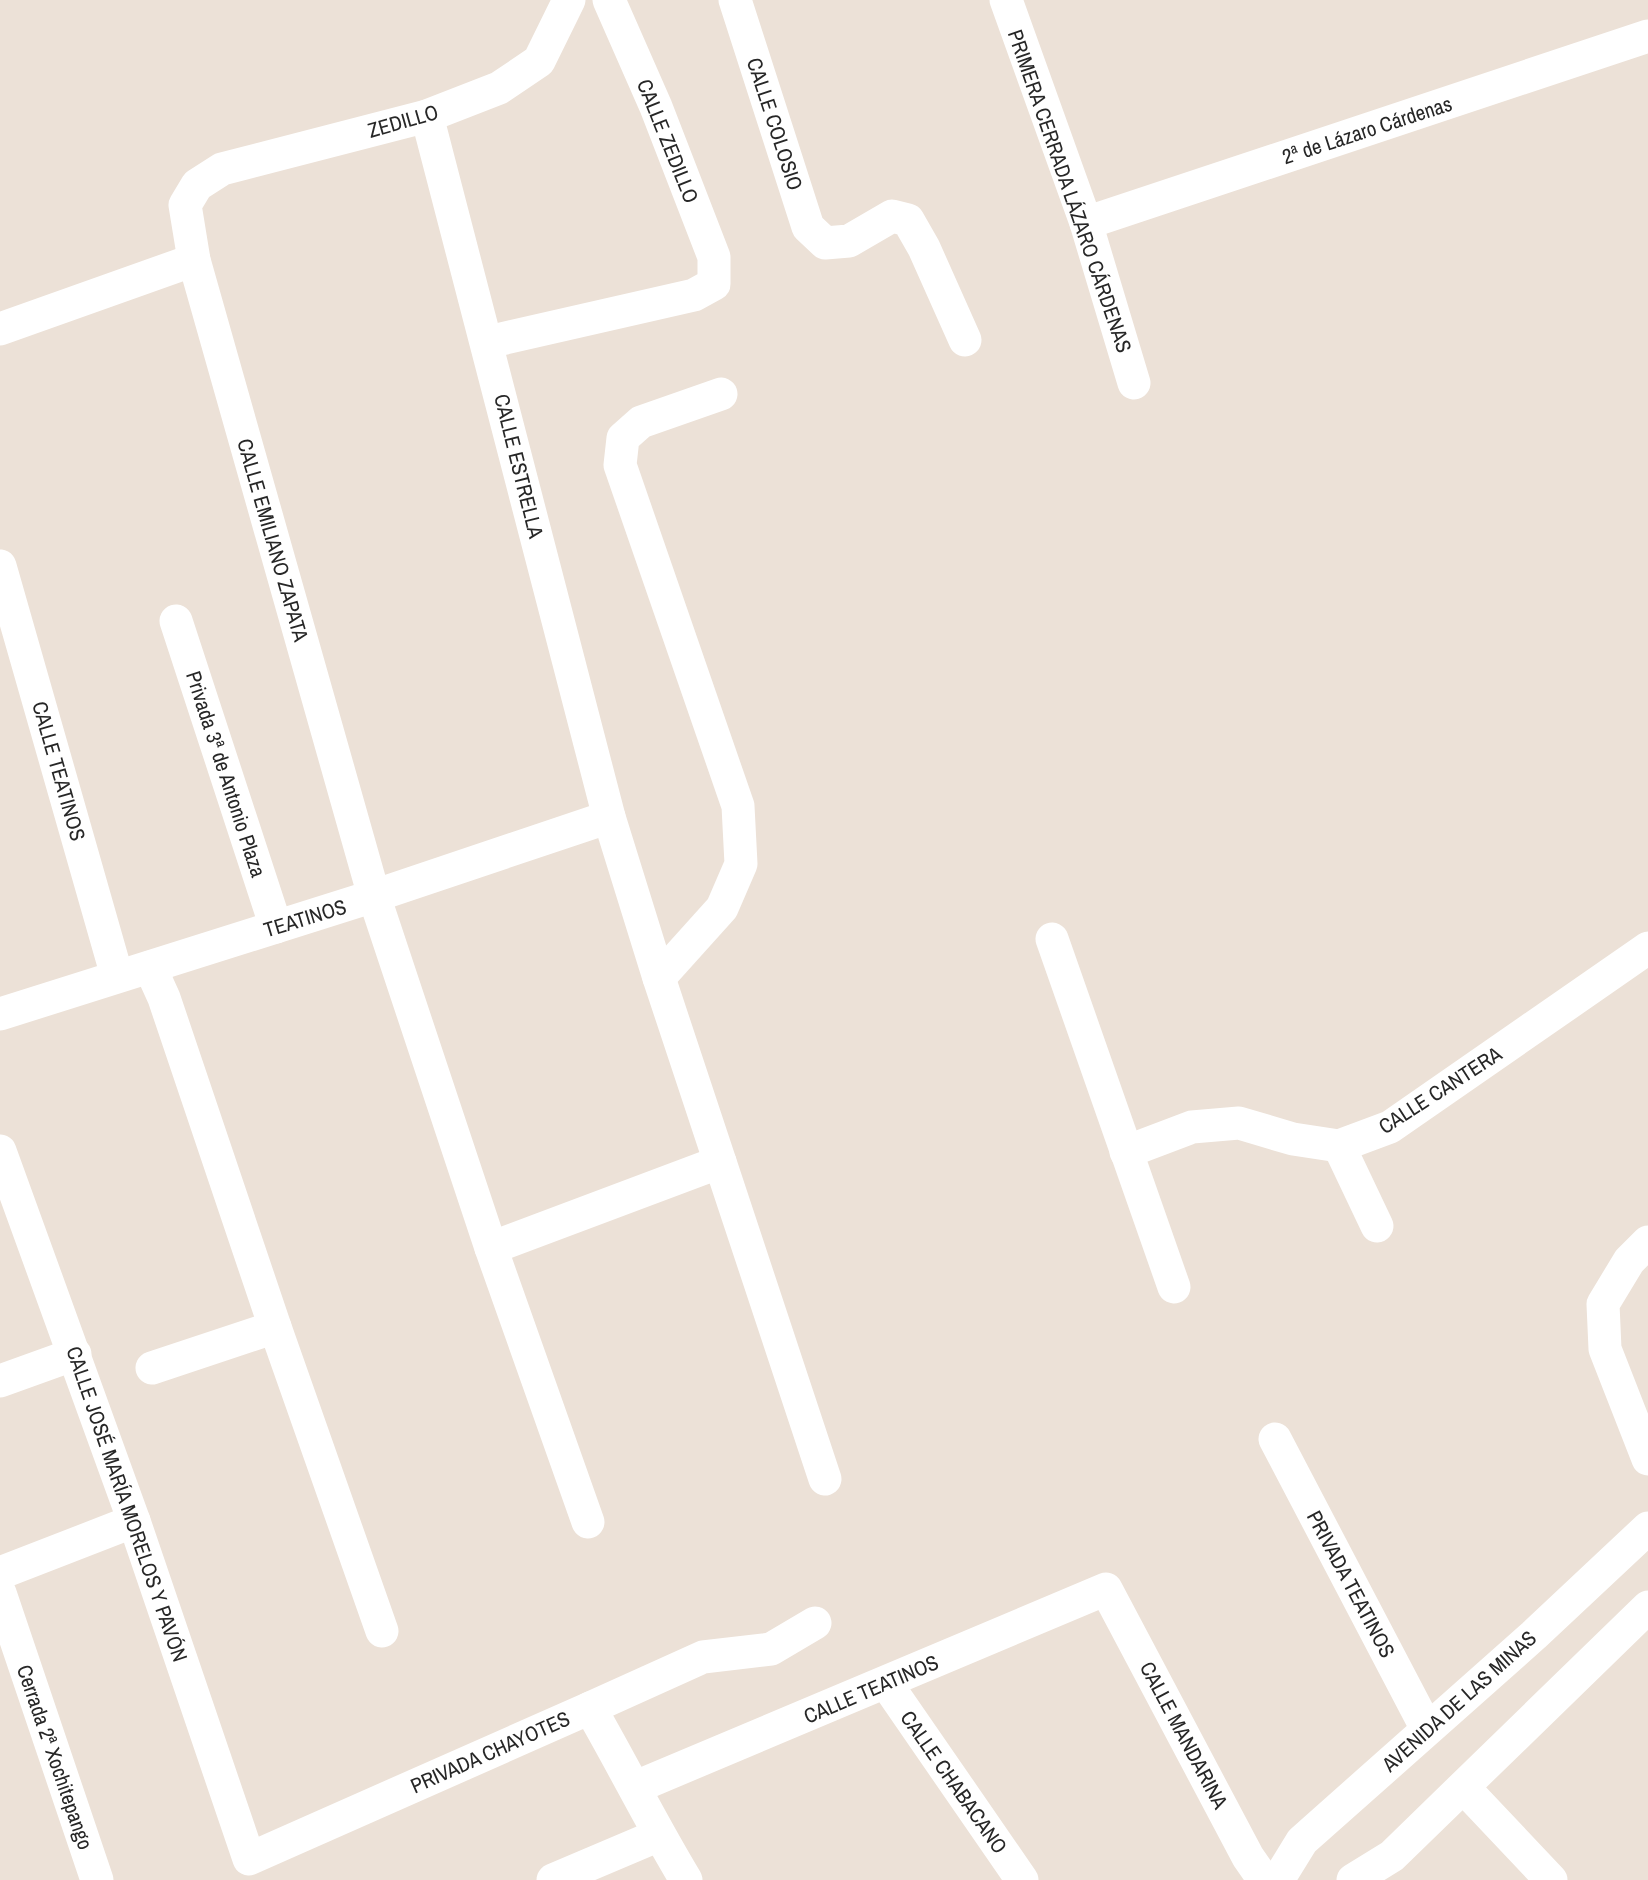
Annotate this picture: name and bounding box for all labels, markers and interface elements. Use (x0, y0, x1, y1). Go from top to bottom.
street label: PRIMERA CERRADA LÁZARO CÁRDENAS (1001, 26, 1139, 356)
street label: CALLE COLOSIO (740, 54, 810, 194)
street label: CALLE ZEDILLO (630, 75, 706, 207)
street label: 2ª de Lázaro Cárdenas (1278, 89, 1456, 171)
street label: ZEDILLO (365, 97, 441, 145)
street label: CALLE ESTRELLA (487, 391, 551, 542)
street label: CALLE EMILIANO ZAPATA (230, 435, 316, 645)
street label: Privada 3ª de Antonio Plaza (179, 667, 273, 881)
street label: CALLE TEATINOS (25, 698, 93, 844)
street label: TEATINOS (260, 892, 350, 944)
street label: CALLE CANTERA (1373, 1039, 1508, 1141)
street label: CALLE JOSÉ MARÍA MORELOS Y PAVÓN (59, 1342, 195, 1666)
street label: PRIVADA TEATINOS (1300, 1505, 1402, 1663)
street label: AVENIDA DE LAS MINAS (1375, 1624, 1543, 1779)
street label: CALLE TEATINOS (799, 1648, 943, 1730)
street label: CALLE MANDARINA (1133, 1656, 1235, 1814)
street label: Cerrada 2ª Xochitepango (10, 1661, 100, 1853)
street label: PRIVADA CHAYOTES (406, 1704, 574, 1800)
street label: CALLE CHABACANO (894, 1705, 1014, 1859)

